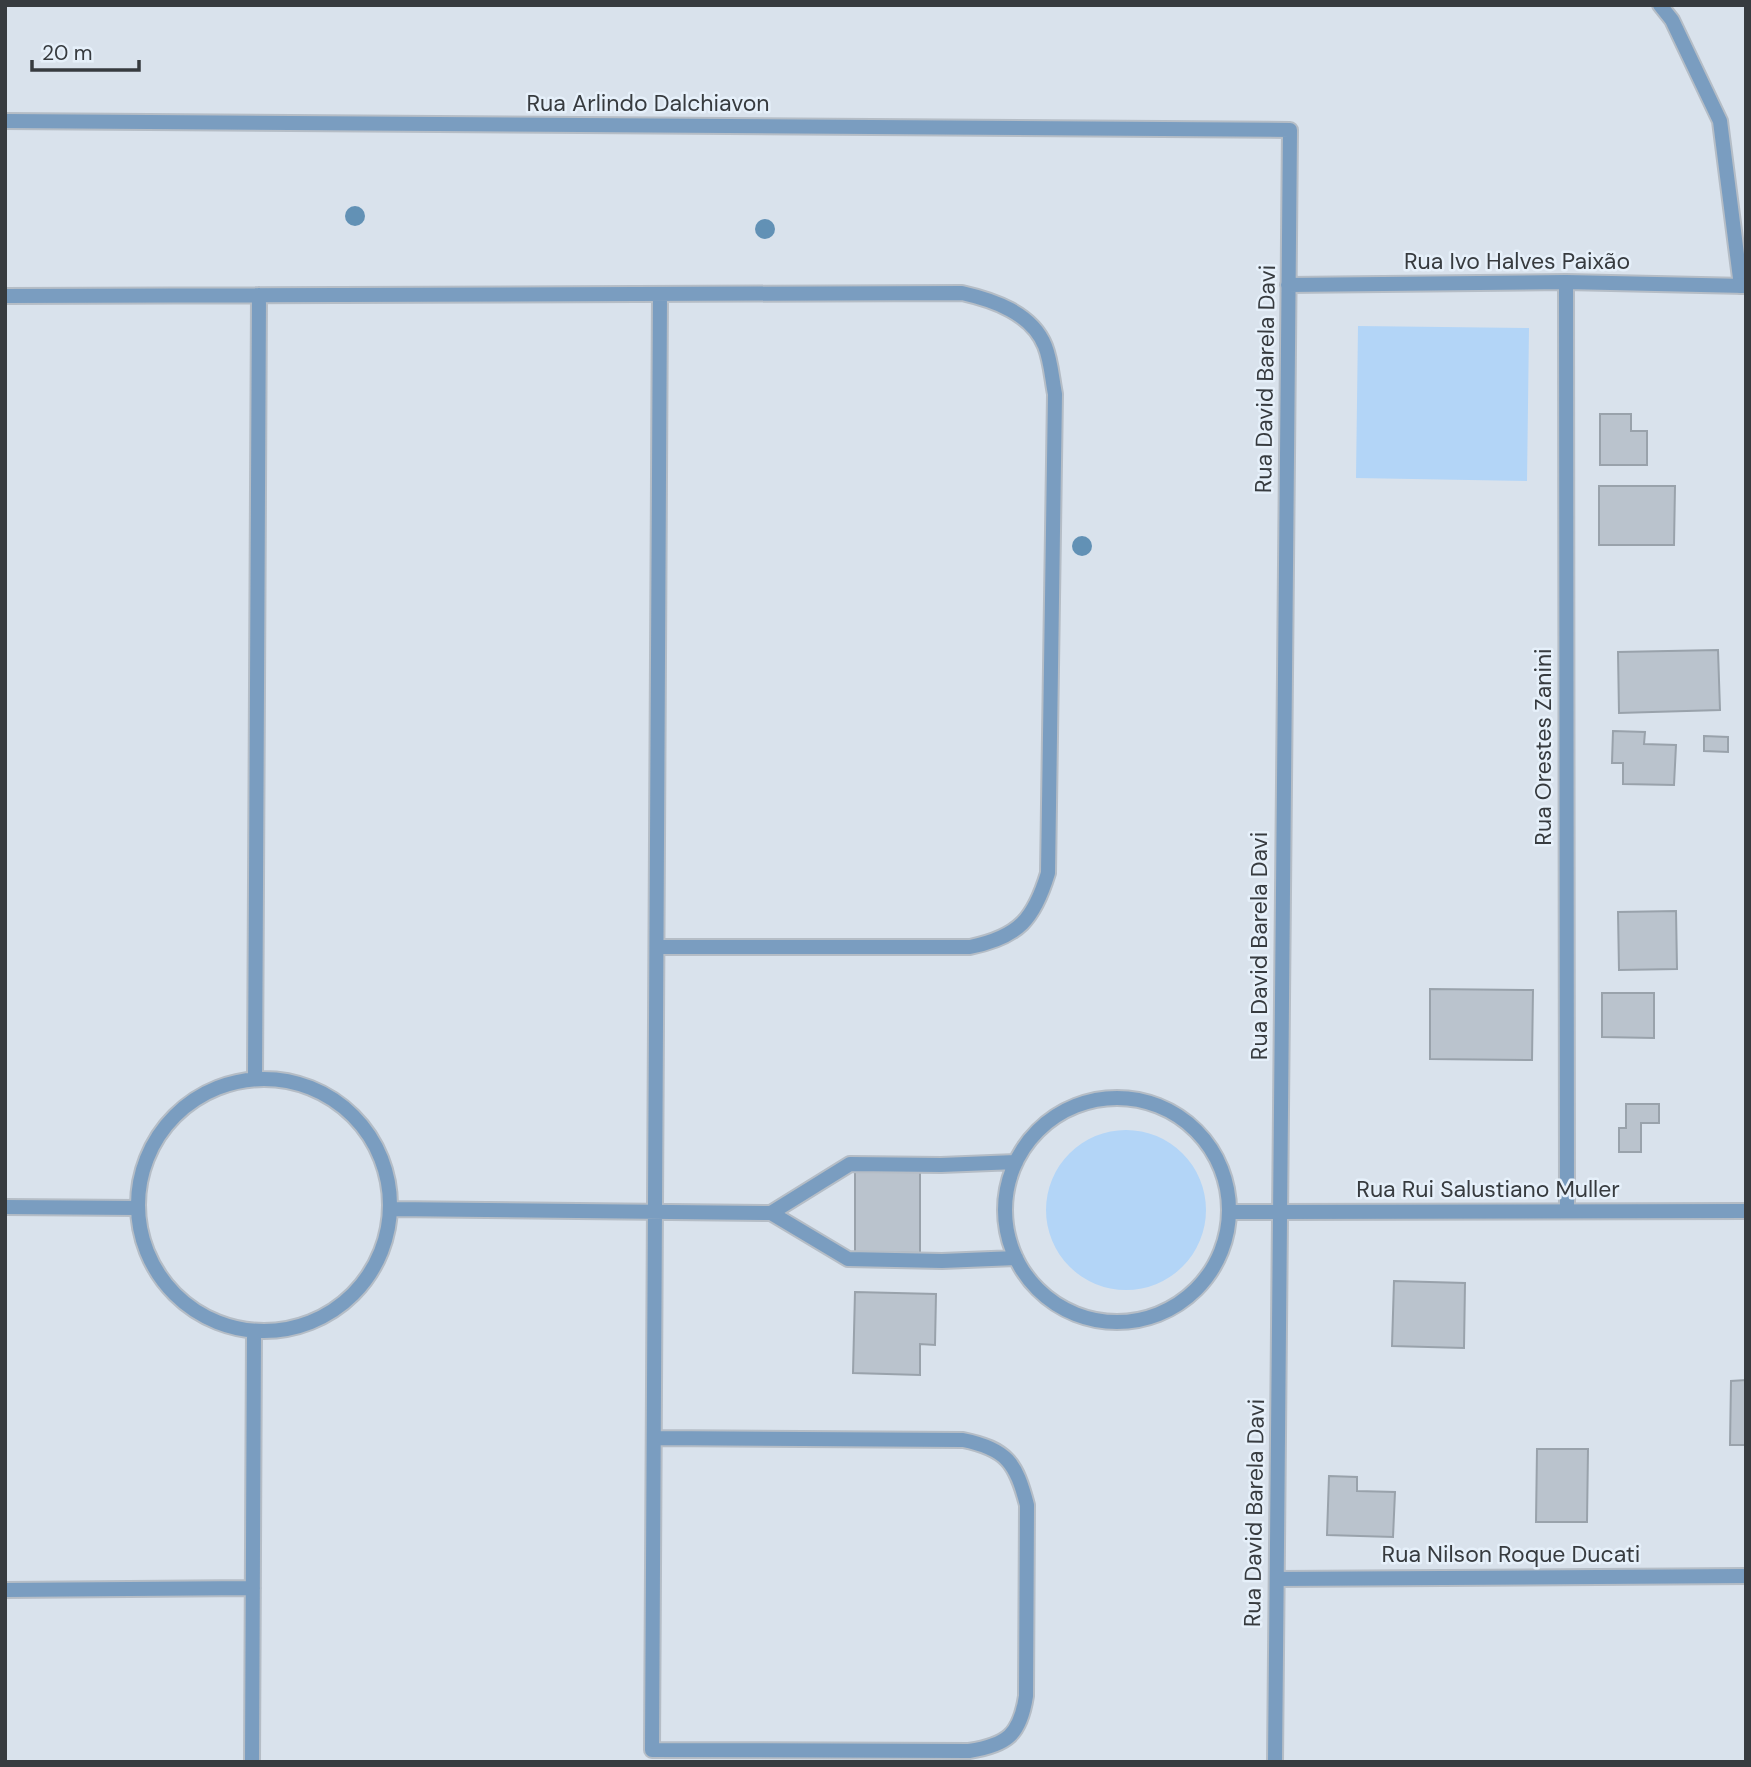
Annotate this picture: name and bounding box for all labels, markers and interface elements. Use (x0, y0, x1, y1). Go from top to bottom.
scale bar (32, 28, 138, 72)
text: 20 m (42, 39, 93, 67)
street label: Rua Arlindo Dalchiavon (526, 88, 770, 118)
street label: Rua Ivo Halves Paixão (1404, 246, 1630, 276)
street label: Rua David Barela Davi (1248, 265, 1282, 493)
street label: Rua Orestes Zanini (1528, 648, 1558, 846)
street label: Rua David Barela Davi (1244, 832, 1274, 1060)
street label: Rua Rui Salustiano Muller (1356, 1174, 1620, 1204)
street label: Rua David Barela Davi (1237, 1399, 1271, 1627)
street label: Rua Nilson Roque Ducati (1382, 1539, 1640, 1569)

